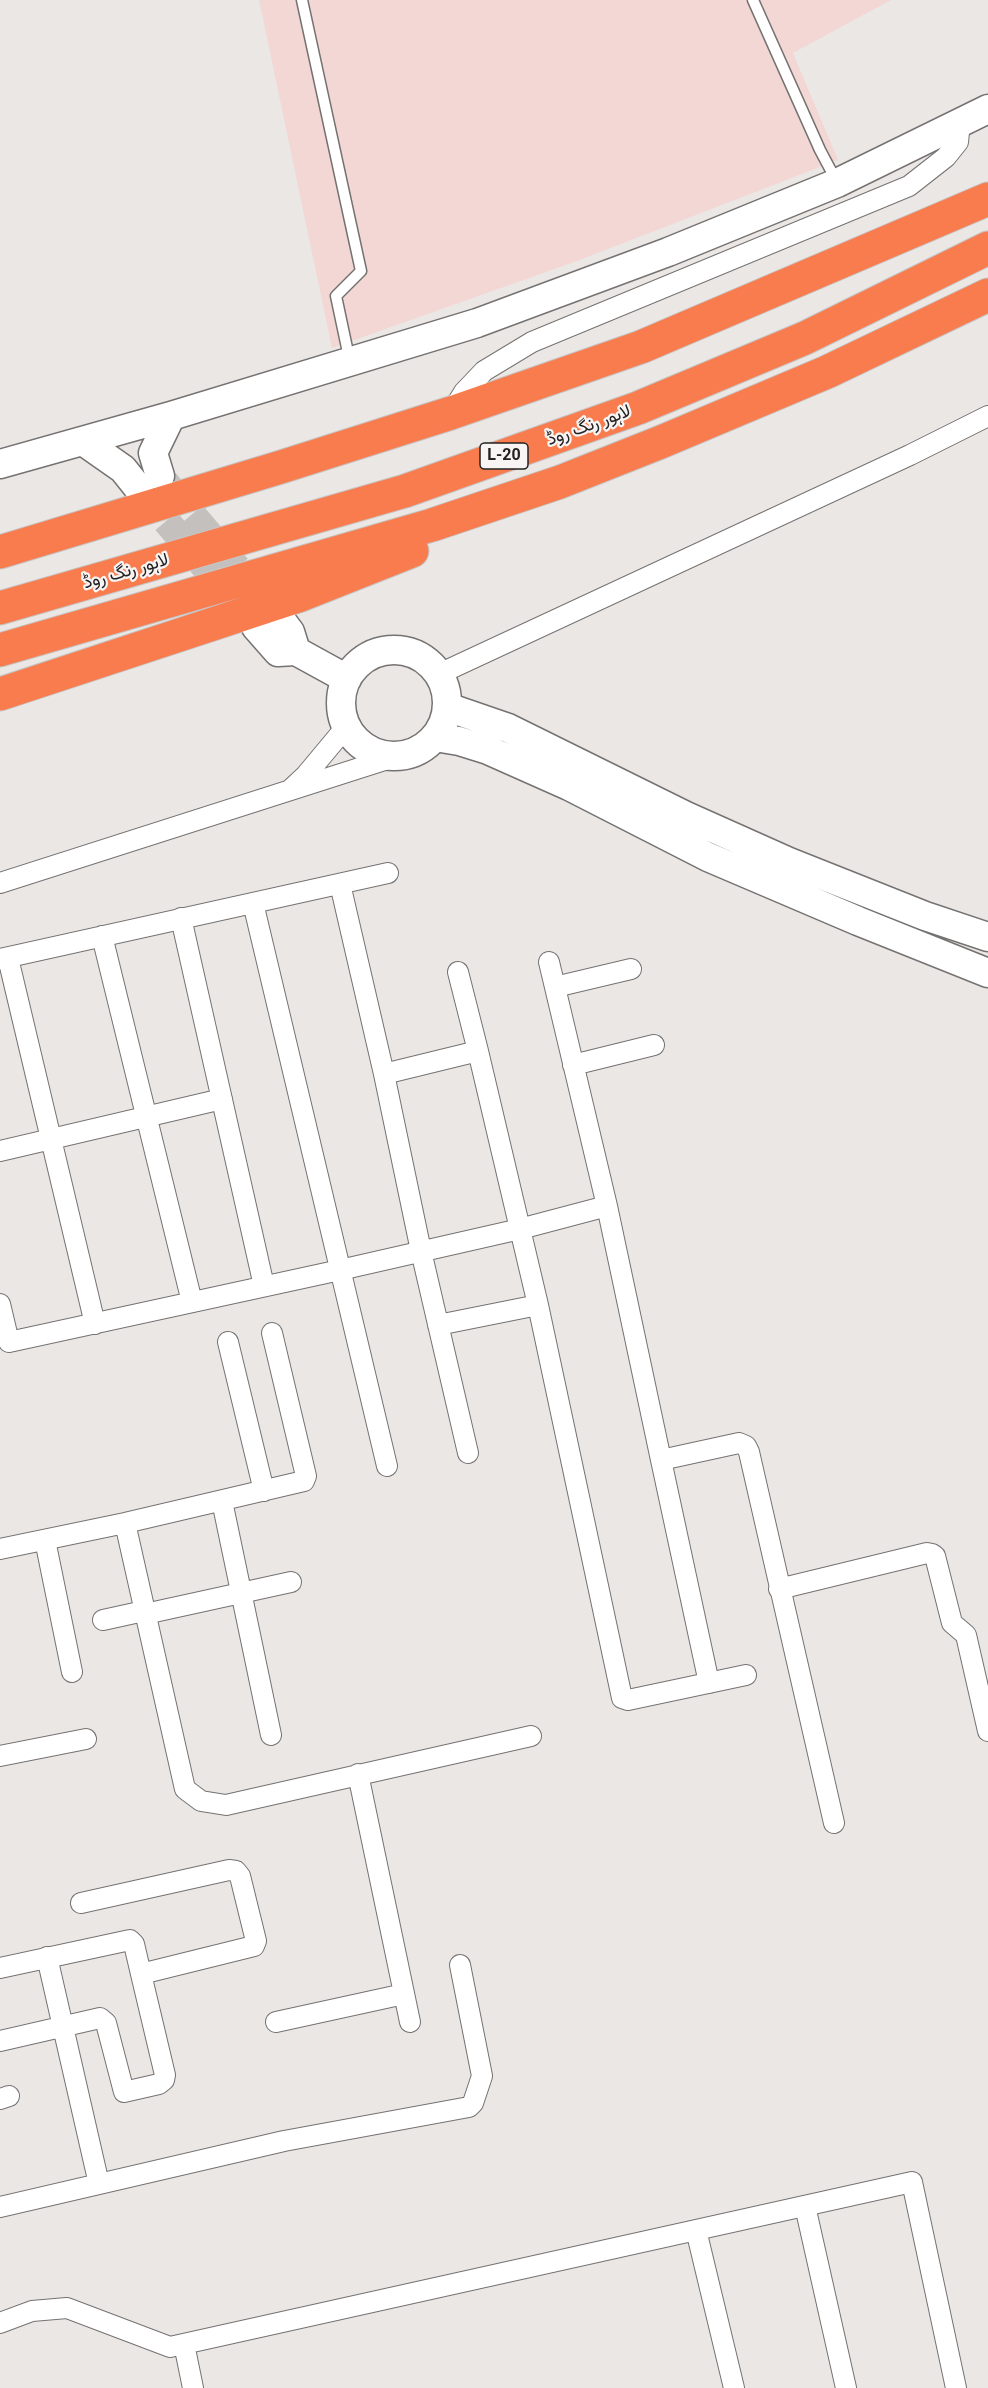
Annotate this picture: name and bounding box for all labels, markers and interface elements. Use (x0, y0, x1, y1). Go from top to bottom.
street label: لاہور رنگ روڈ (544, 401, 634, 451)
road number: L-20 (480, 443, 528, 469)
street label: لاہور رنگ روڈ (81, 549, 171, 595)

